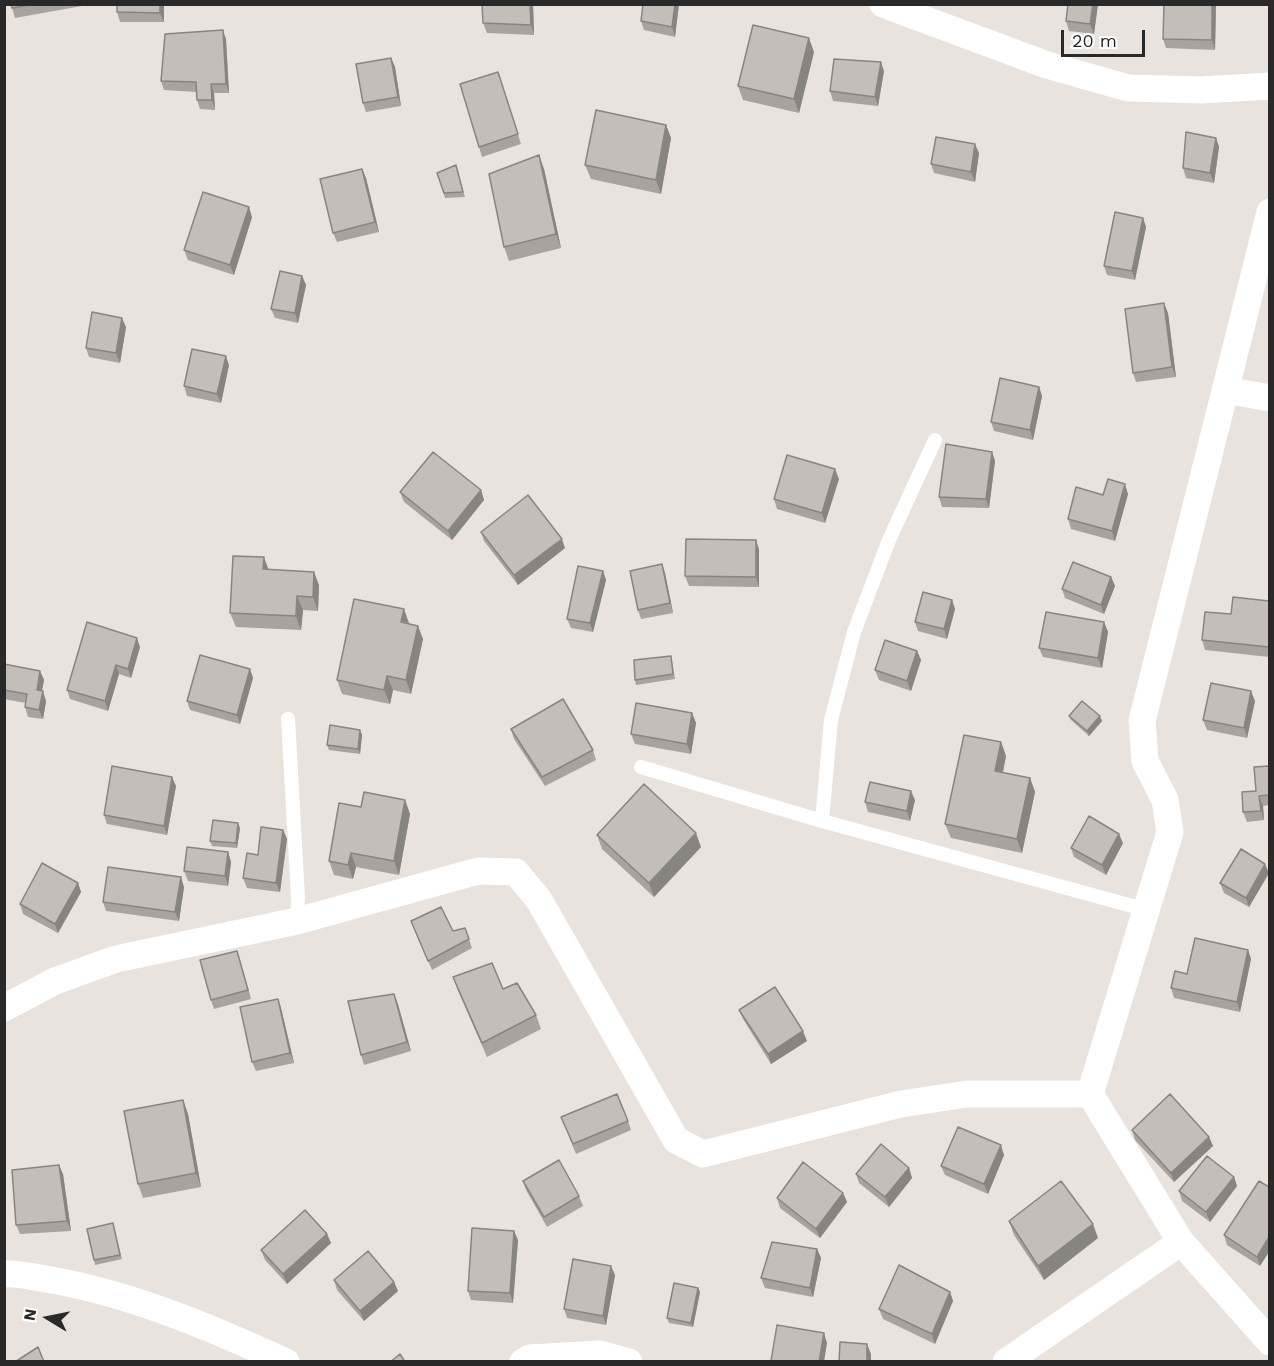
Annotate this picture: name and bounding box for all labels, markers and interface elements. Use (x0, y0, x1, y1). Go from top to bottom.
scale bar (1064, 18, 1148, 56)
text: 20 m (1072, 30, 1117, 51)
north arrow (18, 1288, 78, 1348)
text: N (19, 1307, 40, 1322)

